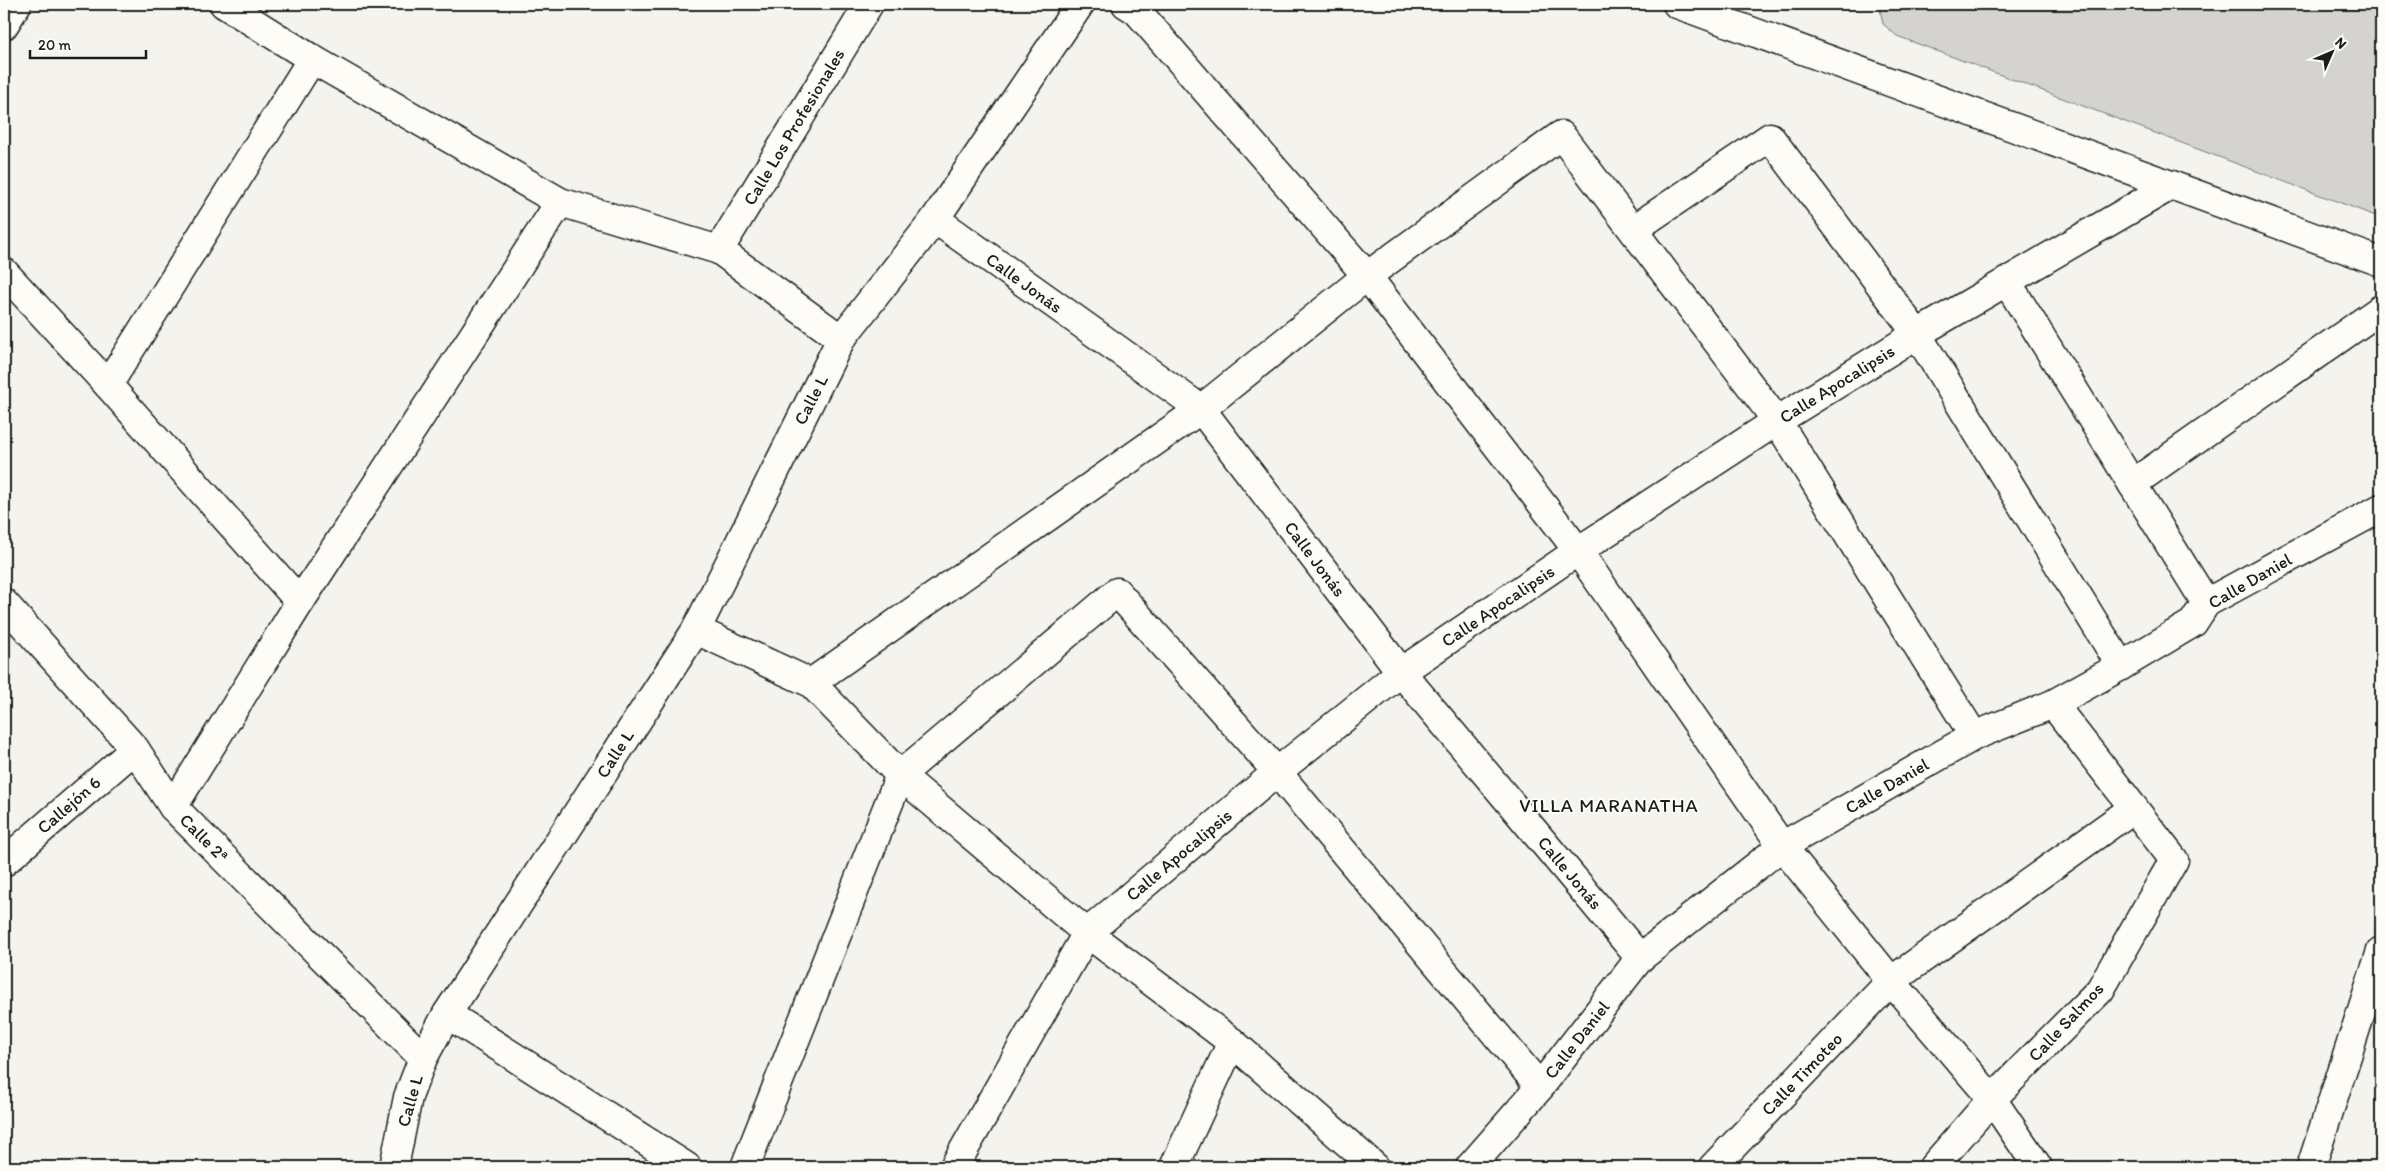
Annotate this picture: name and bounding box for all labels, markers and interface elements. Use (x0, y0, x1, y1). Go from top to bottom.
scale bar (30, 28, 146, 60)
north arrow (2308, 28, 2358, 78)
text: N (2331, 34, 2350, 53)
text: 20 m (38, 36, 72, 54)
street label: Calle Los Profesionales (738, 45, 850, 209)
street label: Calle Jonás (982, 248, 1066, 318)
street label: Calle Apocalipsis (1775, 340, 1899, 428)
street label: Calle L (789, 371, 833, 429)
street label: Calle Jonás (1280, 517, 1350, 601)
street label: Calle Daniel (2204, 548, 2296, 614)
street label: Calle Apocalipsis (1437, 560, 1559, 652)
street label: Calle L (591, 726, 639, 782)
street label: Calle Daniel (1841, 753, 1933, 819)
street label: Callejón 6 (33, 771, 105, 839)
district label: VILLA MARANATHA (1519, 794, 1699, 817)
street label: Calle Apocalipsis (1122, 804, 1236, 906)
street label: Calle 2ª (175, 809, 233, 867)
street label: Calle Jonás (1533, 832, 1607, 914)
street label: Calle Salmos (2024, 978, 2108, 1066)
street label: Calle Daniel (1540, 997, 1614, 1083)
street label: Calle Timoteo (1757, 1028, 1847, 1120)
street label: Calle L (392, 1073, 428, 1129)

